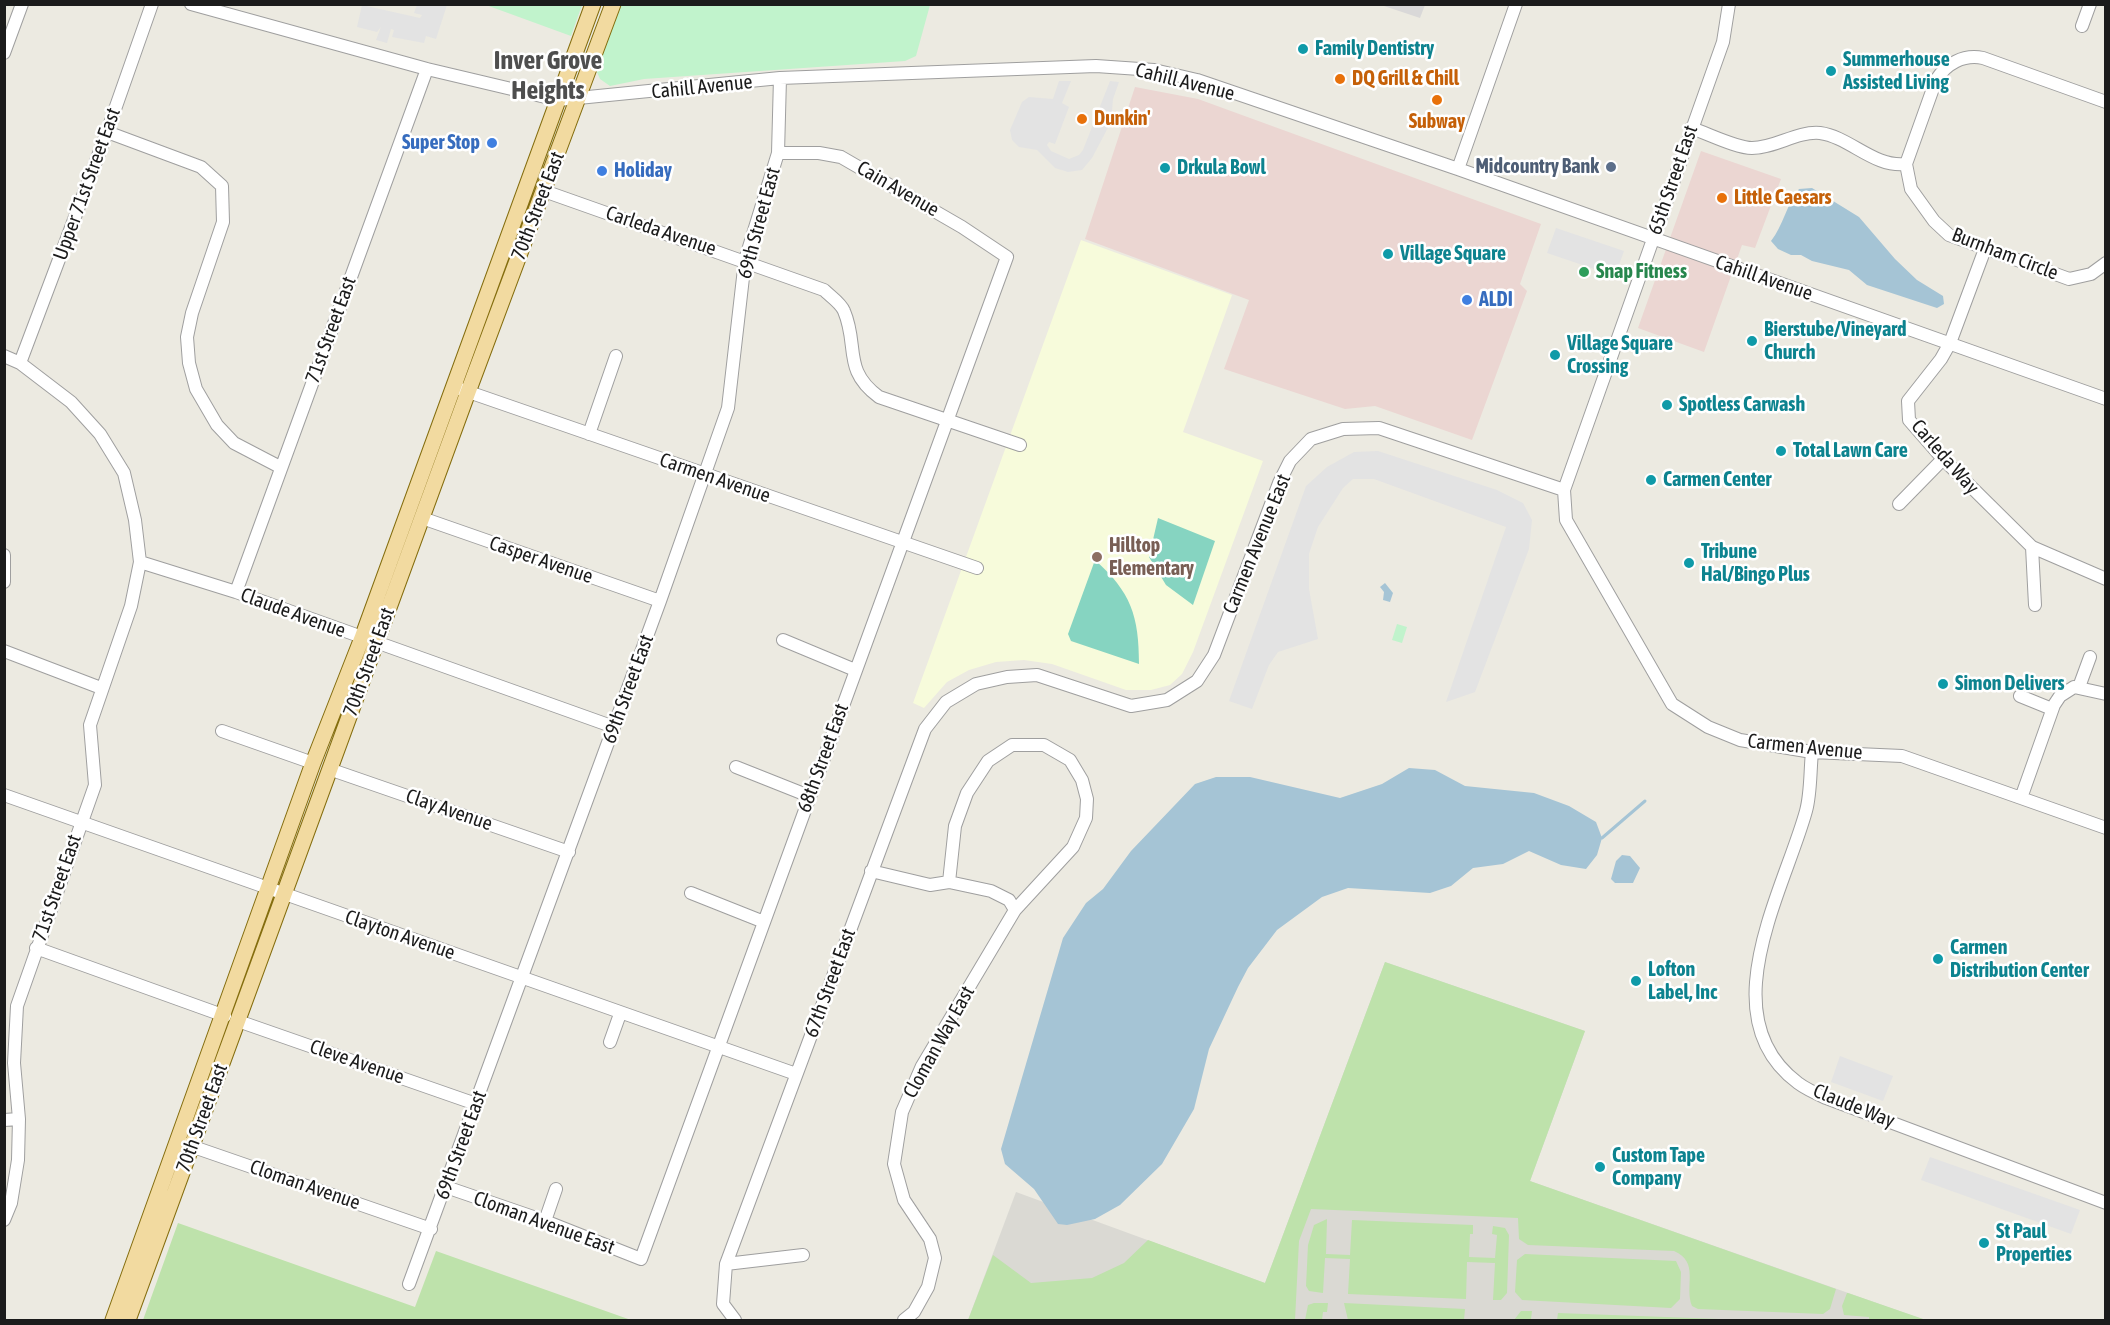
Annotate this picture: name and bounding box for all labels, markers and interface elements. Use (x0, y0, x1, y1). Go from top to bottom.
place label: Family Dentistry (1315, 37, 1434, 61)
marker: Family Dentistry (1296, 42, 1310, 56)
district label: Inver Grove Heights (494, 45, 602, 106)
place label: Summerhouse Assisted Living (1843, 48, 1950, 95)
street label: Cahill Avenue (1133, 58, 1237, 106)
marker: Summerhouse Assisted Living (1824, 64, 1838, 78)
place label: DQ Grill & Chill (1352, 67, 1459, 91)
street label: Cahill Avenue (650, 70, 754, 104)
marker: DQ Grill & Chill (1333, 72, 1347, 86)
marker: Subway (1430, 93, 1444, 107)
street label: Upper 71st Street East (48, 105, 126, 263)
place label: Dunkin' (1094, 107, 1150, 131)
place label: Subway (1409, 110, 1465, 134)
marker: Dunkin' (1075, 112, 1089, 126)
street label: 65th Street East (1643, 122, 1703, 238)
place label: Super Stop (402, 131, 480, 155)
marker: Super Stop (485, 136, 499, 150)
street label: 70th Street East (506, 148, 570, 264)
place label: Midcountry Bank (1475, 155, 1599, 179)
street label: Cain Avenue (853, 156, 943, 222)
place label: Drkula Bowl (1177, 156, 1266, 180)
place label: Holiday (614, 159, 672, 183)
marker: Midcountry Bank (1604, 160, 1618, 174)
marker: Drkula Bowl (1158, 161, 1172, 175)
marker: Holiday (595, 164, 609, 178)
street label: 69th Street East (733, 165, 785, 281)
place label: Little Caesars (1734, 186, 1831, 210)
marker: Little Caesars (1715, 191, 1729, 205)
street label: Carleda Avenue (603, 201, 719, 261)
street label: Burnham Circle (1948, 223, 2062, 285)
place label: Village Square (1400, 242, 1506, 266)
marker: Village Square (1381, 247, 1395, 261)
street label: Cahill Avenue (1712, 250, 1816, 306)
place label: Snap Fitness (1596, 260, 1687, 284)
marker: Snap Fitness (1577, 265, 1591, 279)
street label: 71st Street East (301, 273, 361, 387)
place label: ALDI (1479, 288, 1513, 312)
marker: ALDI (1460, 293, 1474, 307)
place label: Bierstube/Vineyard Church (1764, 318, 1907, 365)
place label: Village Square Crossing (1567, 332, 1673, 379)
marker: Bierstube/Vineyard Church (1745, 334, 1759, 348)
marker: Village Square Crossing (1548, 348, 1562, 362)
place label: Spotless Carwash (1679, 393, 1805, 417)
marker: Spotless Carwash (1660, 398, 1674, 412)
street label: Carleda Way (1906, 415, 1984, 499)
place label: Total Lawn Care (1793, 439, 1908, 463)
marker: Total Lawn Care (1774, 444, 1788, 458)
street label: Carmen Avenue (656, 448, 774, 508)
place label: Carmen Center (1663, 468, 1771, 492)
street label: Carmen Avenue East (1218, 470, 1296, 618)
marker: Carmen Center (1644, 473, 1658, 487)
street label: Casper Avenue (486, 531, 596, 589)
place label: Hilltop Elementary (1109, 534, 1194, 581)
place label: Tribune Hal/Bingo Plus (1701, 540, 1810, 587)
marker: Hilltop Elementary (1090, 550, 1104, 564)
marker: Tribune Hal/Bingo Plus (1682, 556, 1696, 570)
street label: Claude Avenue (237, 583, 349, 643)
street label: 70th Street East (338, 604, 400, 720)
street label: 69th Street East (597, 631, 659, 747)
place label: Simon Delivers (1955, 672, 2064, 696)
marker: Simon Delivers (1936, 677, 1950, 691)
street label: 68th Street East (792, 700, 854, 816)
street label: Carmen Avenue (1746, 729, 1864, 765)
street label: Clay Avenue (403, 784, 495, 836)
street label: 71st Street East (27, 831, 87, 945)
street label: Clayton Avenue (342, 905, 458, 965)
street label: 67th Street East (799, 925, 861, 1041)
place label: Carmen Distribution Center (1950, 936, 2089, 983)
marker: Carmen Distribution Center (1931, 952, 1945, 966)
place label: Lofton Label, Inc (1648, 958, 1717, 1005)
marker: Lofton Label, Inc (1629, 974, 1643, 988)
street label: Cloman Way East (898, 982, 980, 1102)
street label: Cleve Avenue (307, 1035, 407, 1089)
street label: 70th Street East (171, 1060, 233, 1176)
street label: Claude Way (1810, 1079, 1898, 1133)
street label: 69th Street East (430, 1087, 492, 1203)
place label: Custom Tape Company (1612, 1144, 1705, 1191)
street label: Cloman Avenue (247, 1155, 363, 1215)
marker: Custom Tape Company (1593, 1160, 1607, 1174)
street label: Cloman Avenue East (470, 1186, 618, 1260)
place label: St Paul Properties (1996, 1220, 2072, 1267)
marker: St Paul Properties (1977, 1236, 1991, 1250)

